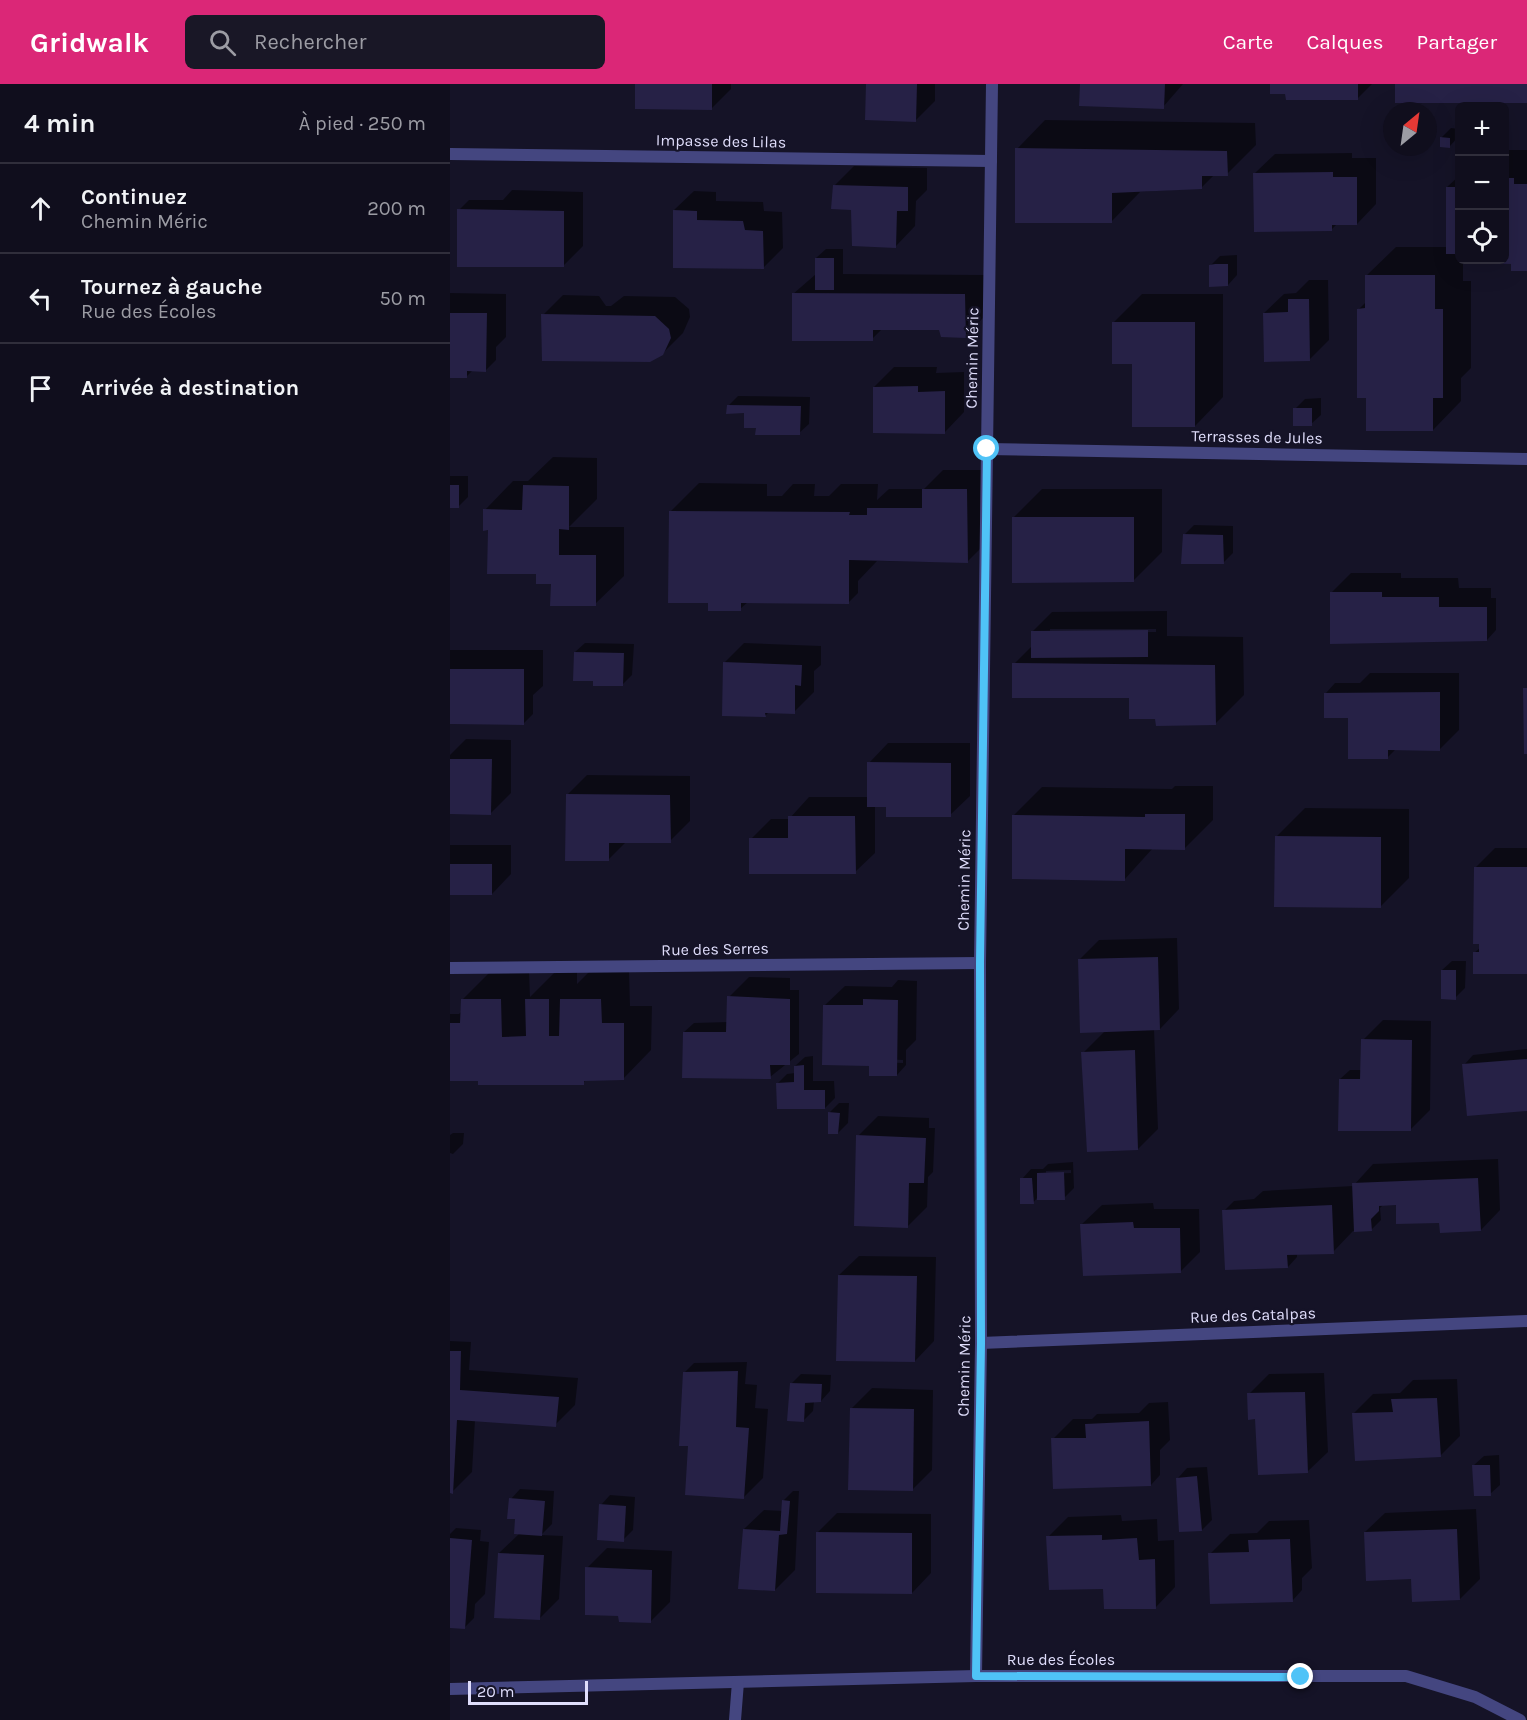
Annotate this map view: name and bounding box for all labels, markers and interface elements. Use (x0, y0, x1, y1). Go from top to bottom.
search box (185, 15, 605, 69)
text: Gridwalk (30, 26, 149, 59)
icon: search (206, 26, 239, 59)
text: Rechercher (254, 29, 367, 55)
text: Carte (1223, 30, 1273, 54)
text: Calques (1306, 30, 1384, 54)
text: Partager (1417, 30, 1497, 54)
north arrow (1383, 102, 1437, 156)
map controls (1455, 102, 1509, 264)
button: + (1455, 102, 1509, 156)
text: 4 min (24, 108, 95, 139)
text: À pied · 250 m (299, 112, 426, 135)
street label: Impasse des Lilas (656, 130, 786, 152)
button: − (1455, 156, 1509, 210)
text: Continuez (81, 184, 187, 210)
icon: ahead (24, 192, 57, 225)
text: 200 m (367, 197, 426, 220)
text: Chemin Méric (81, 210, 208, 233)
button: locate (1455, 210, 1509, 264)
text: Tournez à gauche (81, 274, 262, 300)
icon: left (24, 282, 57, 315)
text: 50 m (379, 287, 426, 310)
text: Rue des Écoles (81, 300, 217, 323)
street label: Chemin Méric (962, 307, 982, 409)
icon: arrive (24, 372, 57, 405)
text: Arrivée à destination (81, 375, 299, 401)
street label: Terrasses de Jules (1191, 426, 1323, 448)
route start (973, 435, 999, 461)
street label: Chemin Méric (954, 829, 974, 931)
street label: Rue des Serres (661, 939, 769, 959)
street label: Rue des Catalpas (1190, 1303, 1316, 1327)
street label: Chemin Méric (954, 1315, 974, 1417)
street label: Rue des Écoles (1007, 1650, 1115, 1669)
route end (1287, 1663, 1313, 1689)
scale bar (468, 1678, 588, 1706)
text: 20 m (477, 1682, 515, 1701)

